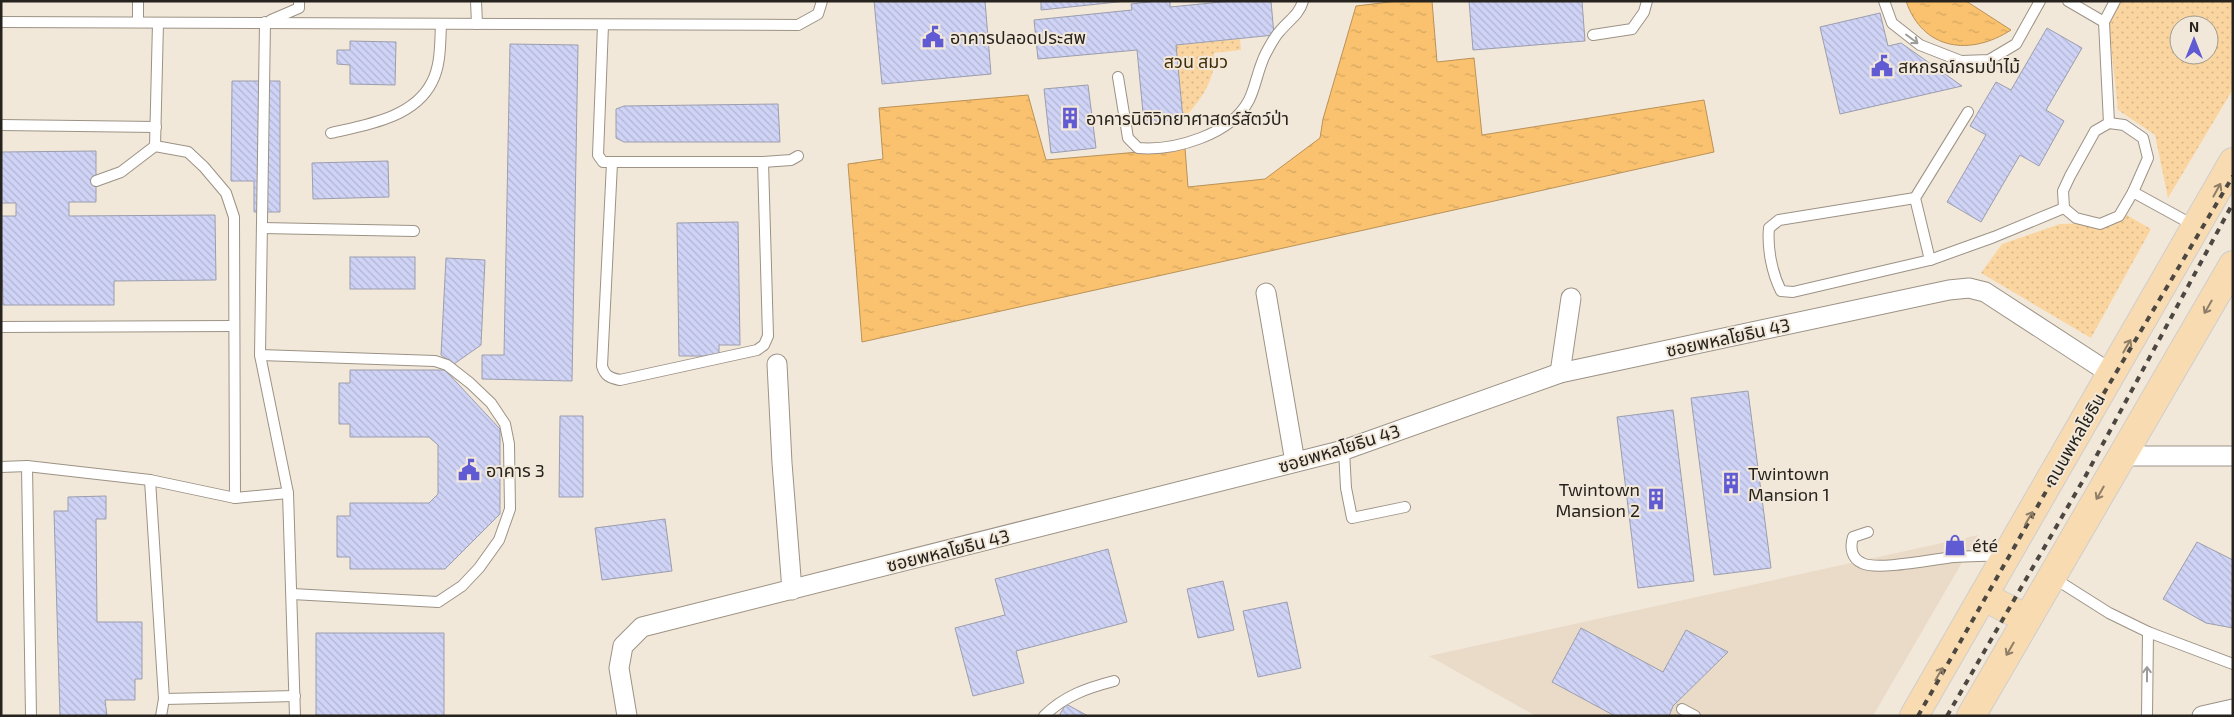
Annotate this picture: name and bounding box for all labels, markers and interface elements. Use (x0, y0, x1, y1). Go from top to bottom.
north arrow (2169, 15, 2219, 65)
text: N (2189, 18, 2199, 35)
public building icon: อาคารปลอดประสพ (920, 24, 946, 50)
place label: อาคารปลอดประสพ (950, 26, 1086, 48)
one-way arrow (1905, 33, 1918, 44)
park label: สวน สมว (1164, 50, 1228, 72)
public building icon: สหกรณ์กรมป่าไม้ (1869, 53, 1895, 79)
place label: สหกรณ์กรมป่าไม้ (1898, 55, 2020, 77)
building icon: อาคารนิติวิทยาศาสตร์สัตว์ป่า (1057, 105, 1083, 131)
place label: อาคารนิติวิทยาศาสตร์สัตว์ป่า (1086, 107, 1289, 129)
one-way arrow (2212, 184, 2222, 198)
one-way arrow (2203, 300, 2213, 314)
street label: ซอยพหลโยธิน 43 (1664, 313, 1792, 361)
one-way arrow (2123, 340, 2133, 354)
street label: ถนนพหลโยธิน (2039, 389, 2109, 489)
street label: ซอยพหลโยธิน 43 (1276, 419, 1402, 477)
public building icon: อาคาร 3 (456, 457, 482, 483)
place label: อาคาร 3 (486, 459, 545, 481)
place label: Twintown Mansion 1 (1748, 462, 1830, 505)
building icon: Twintown Mansion 1 (1718, 470, 1744, 496)
place label: Twintown Mansion 2 (1555, 478, 1640, 521)
one-way arrow (2094, 485, 2104, 500)
building icon: Twintown Mansion 2 (1643, 486, 1669, 512)
one-way arrow (2024, 511, 2034, 525)
street label: ซอยพหลโยธิน 43 (884, 524, 1012, 576)
shop icon: été (1942, 532, 1968, 558)
place label: été (1972, 534, 1998, 556)
one-way arrow (2004, 641, 2014, 655)
one-way arrow (2142, 666, 2152, 682)
one-way arrow (1934, 667, 1944, 681)

